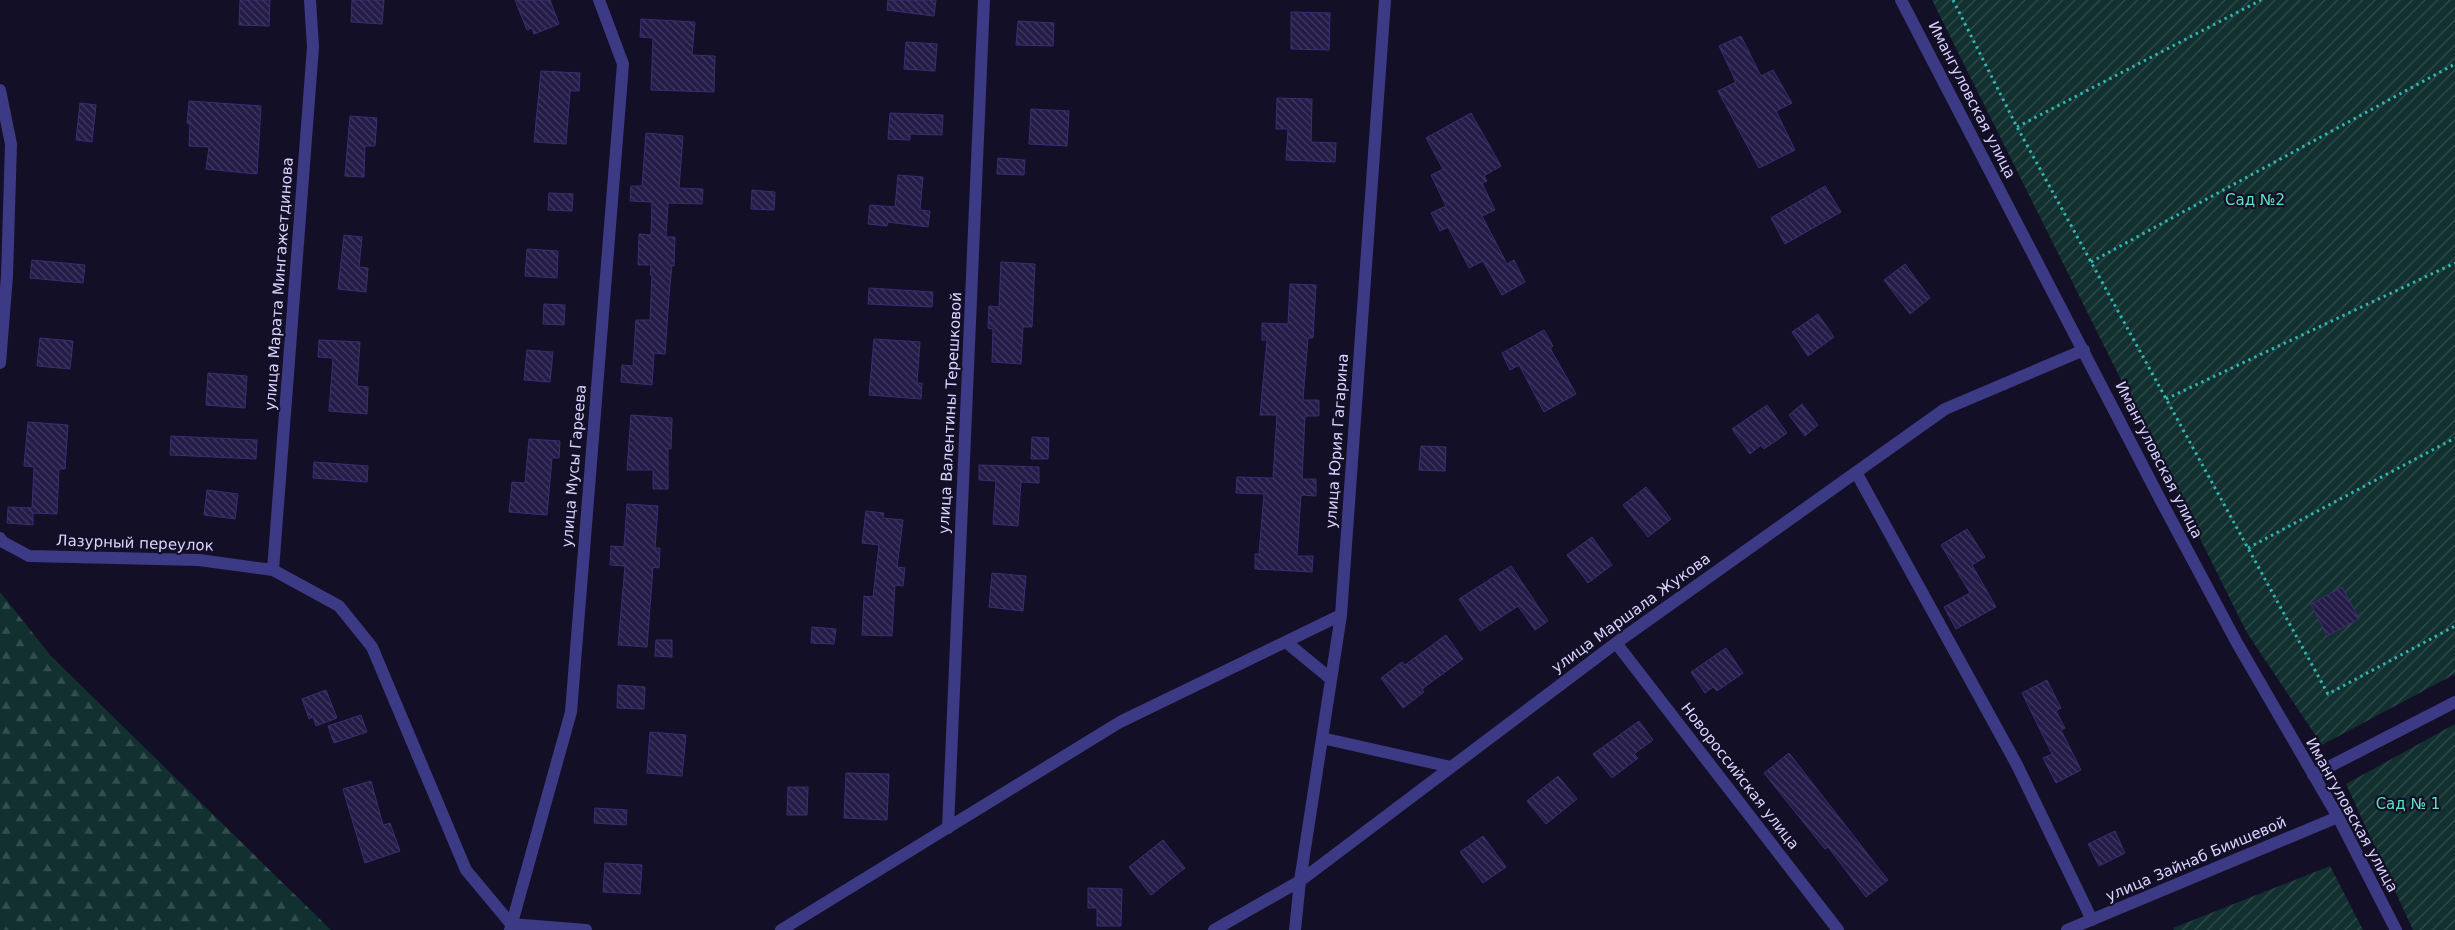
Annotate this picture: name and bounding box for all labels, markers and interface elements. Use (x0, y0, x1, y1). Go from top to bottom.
street label: Имангуловская улица (1925, 18, 2019, 182)
street label: улица Марата Мингажетдинова (261, 157, 297, 411)
park label: Сад №2 (2225, 191, 2285, 209)
street label: улица Валентины Терешковой (935, 292, 965, 534)
street label: улица Юрия Гагарина (1322, 353, 1352, 529)
street label: Имангуловская улица (2112, 378, 2206, 542)
street label: улица Мусы Гареева (558, 384, 590, 548)
street label: Лазурный переулок (56, 531, 214, 555)
street label: улица Маршала Жукова (1548, 549, 1714, 677)
street label: Новороссийская улица (1677, 699, 1803, 853)
street label: Имангуловская улица (2302, 735, 2402, 895)
park label: Сад № 1 (2376, 795, 2440, 813)
street label: улица Зайнаб Биишевой (2103, 813, 2289, 905)

